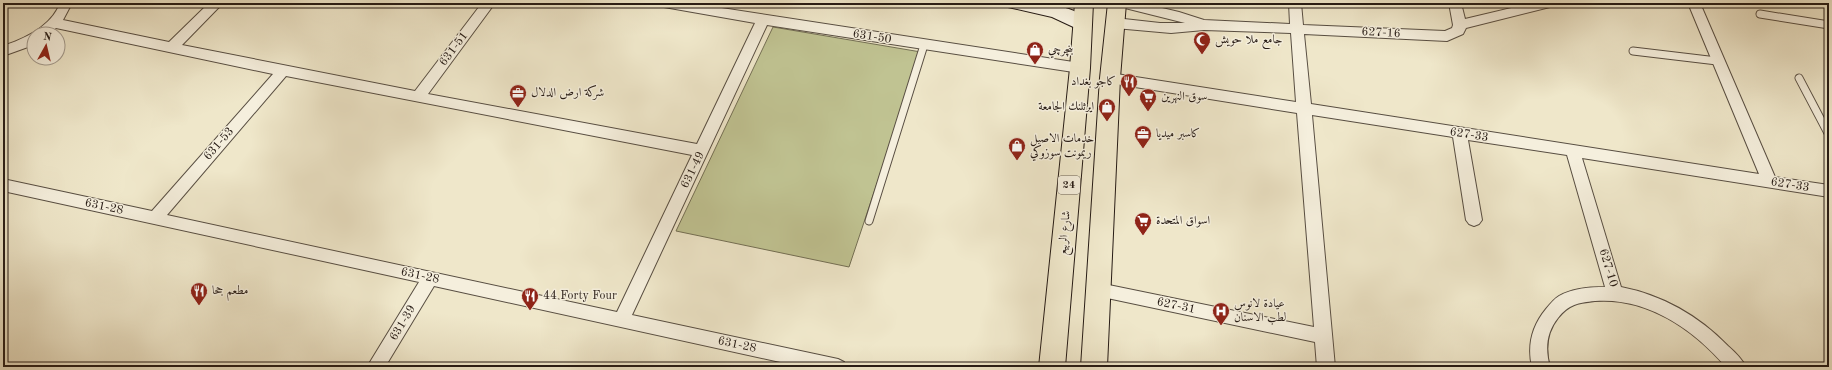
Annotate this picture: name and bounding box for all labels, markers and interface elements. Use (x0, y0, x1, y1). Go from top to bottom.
north arrow (26, 26, 66, 66)
street label: 627-16 (1361, 26, 1401, 40)
street label: 631-50 (852, 27, 893, 46)
street label: 631-51 (437, 29, 471, 68)
mosque icon: جامع ملا حويش (1192, 30, 1212, 55)
text: N (42, 32, 53, 44)
place label: جامع ملا حويش (1215, 34, 1282, 50)
shop icon: بنچرچي (1025, 40, 1045, 65)
place label: بنچرچي (1048, 44, 1073, 59)
restaurant icon: كاجو بغداد (1119, 72, 1139, 97)
place label: كاجو بغداد (1071, 75, 1116, 89)
office icon: شركة ارض الدلال (508, 83, 528, 108)
place label: شركة ارض الدلال (531, 84, 604, 100)
supermarket icon: سوق النهرين (1138, 87, 1158, 112)
place label: سوق النهرين (1161, 91, 1208, 104)
shop icon: ايرثلنك الجامعة (1097, 97, 1117, 122)
place label: ايرثلنك الجامعة (1038, 100, 1094, 113)
office icon: كاسبر ميديا (1133, 124, 1153, 149)
street label: 631-53 (201, 125, 236, 163)
street label: 627-33 (1449, 126, 1489, 144)
place label: كاسبر ميديا (1156, 127, 1200, 141)
place label: خدمات الاصيل ريمونت سوزوكي (1030, 133, 1094, 162)
shop icon: خدمات الاصيل ريمونت سوزوكي (1007, 136, 1027, 161)
street label: 631-49 (679, 150, 707, 190)
road number: 24 (1058, 176, 1080, 194)
street label: 627-33 (1770, 176, 1810, 194)
street label: 631-28 (84, 197, 124, 217)
street label: شارع الربيع (1057, 210, 1077, 256)
supermarket icon: اسواق المتحدة (1133, 211, 1153, 236)
place label: اسواق المتحدة (1156, 215, 1210, 228)
street label: 627-10 (1597, 247, 1619, 289)
street label: 631-28 (400, 266, 440, 286)
restaurant icon: مطعم جحا (189, 281, 209, 306)
place label: مطعم جحا (212, 285, 249, 301)
restaurant icon: 44 Forty Four (520, 286, 540, 311)
place label: 44 Forty Four (543, 290, 617, 302)
street label: 627-31 (1156, 296, 1196, 316)
place label: عيادة لانوس لطب الاسنان (1234, 298, 1286, 325)
hospital icon: عيادة لانوس لطب الاسنان (1211, 301, 1231, 326)
street label: 631-39 (388, 303, 418, 343)
street label: 631-28 (717, 335, 757, 355)

